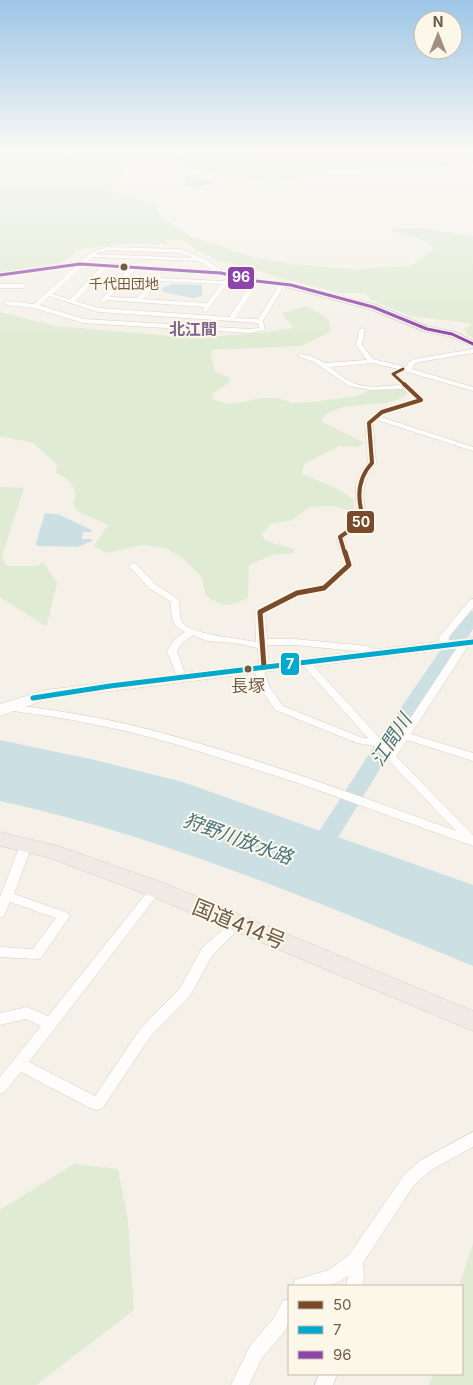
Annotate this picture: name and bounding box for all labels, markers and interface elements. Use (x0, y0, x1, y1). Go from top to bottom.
north arrow (413, 10, 463, 60)
text: N (433, 13, 443, 30)
marker: 千代田団地 (119, 262, 129, 272)
line badge: 96 (227, 266, 255, 290)
text: 96 (232, 268, 250, 285)
place label: 千代田団地 (89, 275, 159, 292)
district label: 北江間 (169, 319, 217, 339)
line badge: 50 (346, 510, 375, 534)
text: 50 (352, 513, 370, 530)
line badge: 7 (280, 652, 300, 676)
text: 7 (286, 655, 294, 672)
marker: 長塚 (243, 664, 253, 674)
place label: 長塚 (231, 676, 265, 696)
water label: 江間川 (366, 708, 417, 770)
water label: 狩野川放水路 (180, 809, 297, 870)
street label: 国道414号 (189, 894, 289, 954)
legend (288, 1285, 463, 1375)
text: 50 (333, 1295, 352, 1314)
text: 7 (333, 1320, 342, 1339)
text: 96 (333, 1345, 352, 1364)

